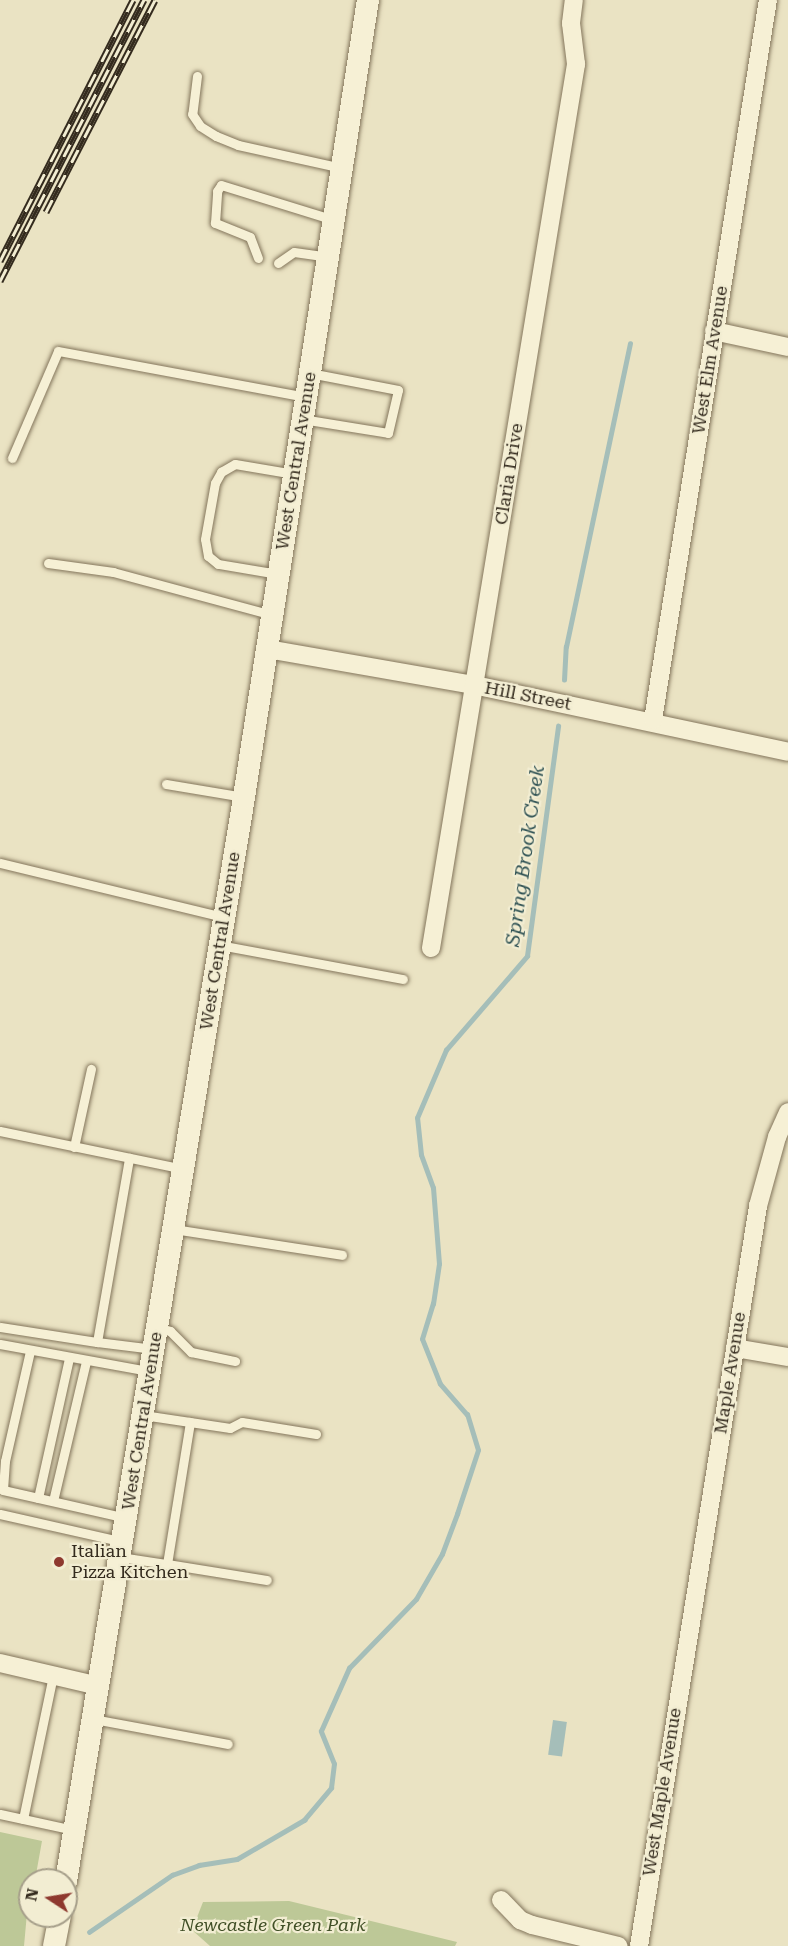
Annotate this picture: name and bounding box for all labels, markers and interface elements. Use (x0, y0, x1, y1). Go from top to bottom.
street label: West Elm Avenue (688, 284, 732, 436)
street label: West Central Avenue (271, 370, 321, 552)
street label: Claria Drive (490, 422, 528, 526)
street label: Hill Street (483, 677, 573, 715)
water label: Spring Brook Creek (500, 764, 550, 948)
street label: West Central Avenue (195, 850, 245, 1032)
street label: Maple Avenue (710, 1311, 750, 1435)
street label: West Central Avenue (117, 1330, 167, 1512)
place label: Italian Pizza Kitchen (71, 1541, 188, 1584)
marker: Italian Pizza Kitchen (52, 1555, 66, 1569)
street label: West Maple Avenue (638, 1706, 686, 1878)
north arrow (18, 1868, 78, 1928)
text: N (21, 1887, 42, 1903)
park label: Newcastle Green Park (180, 1914, 366, 1936)

